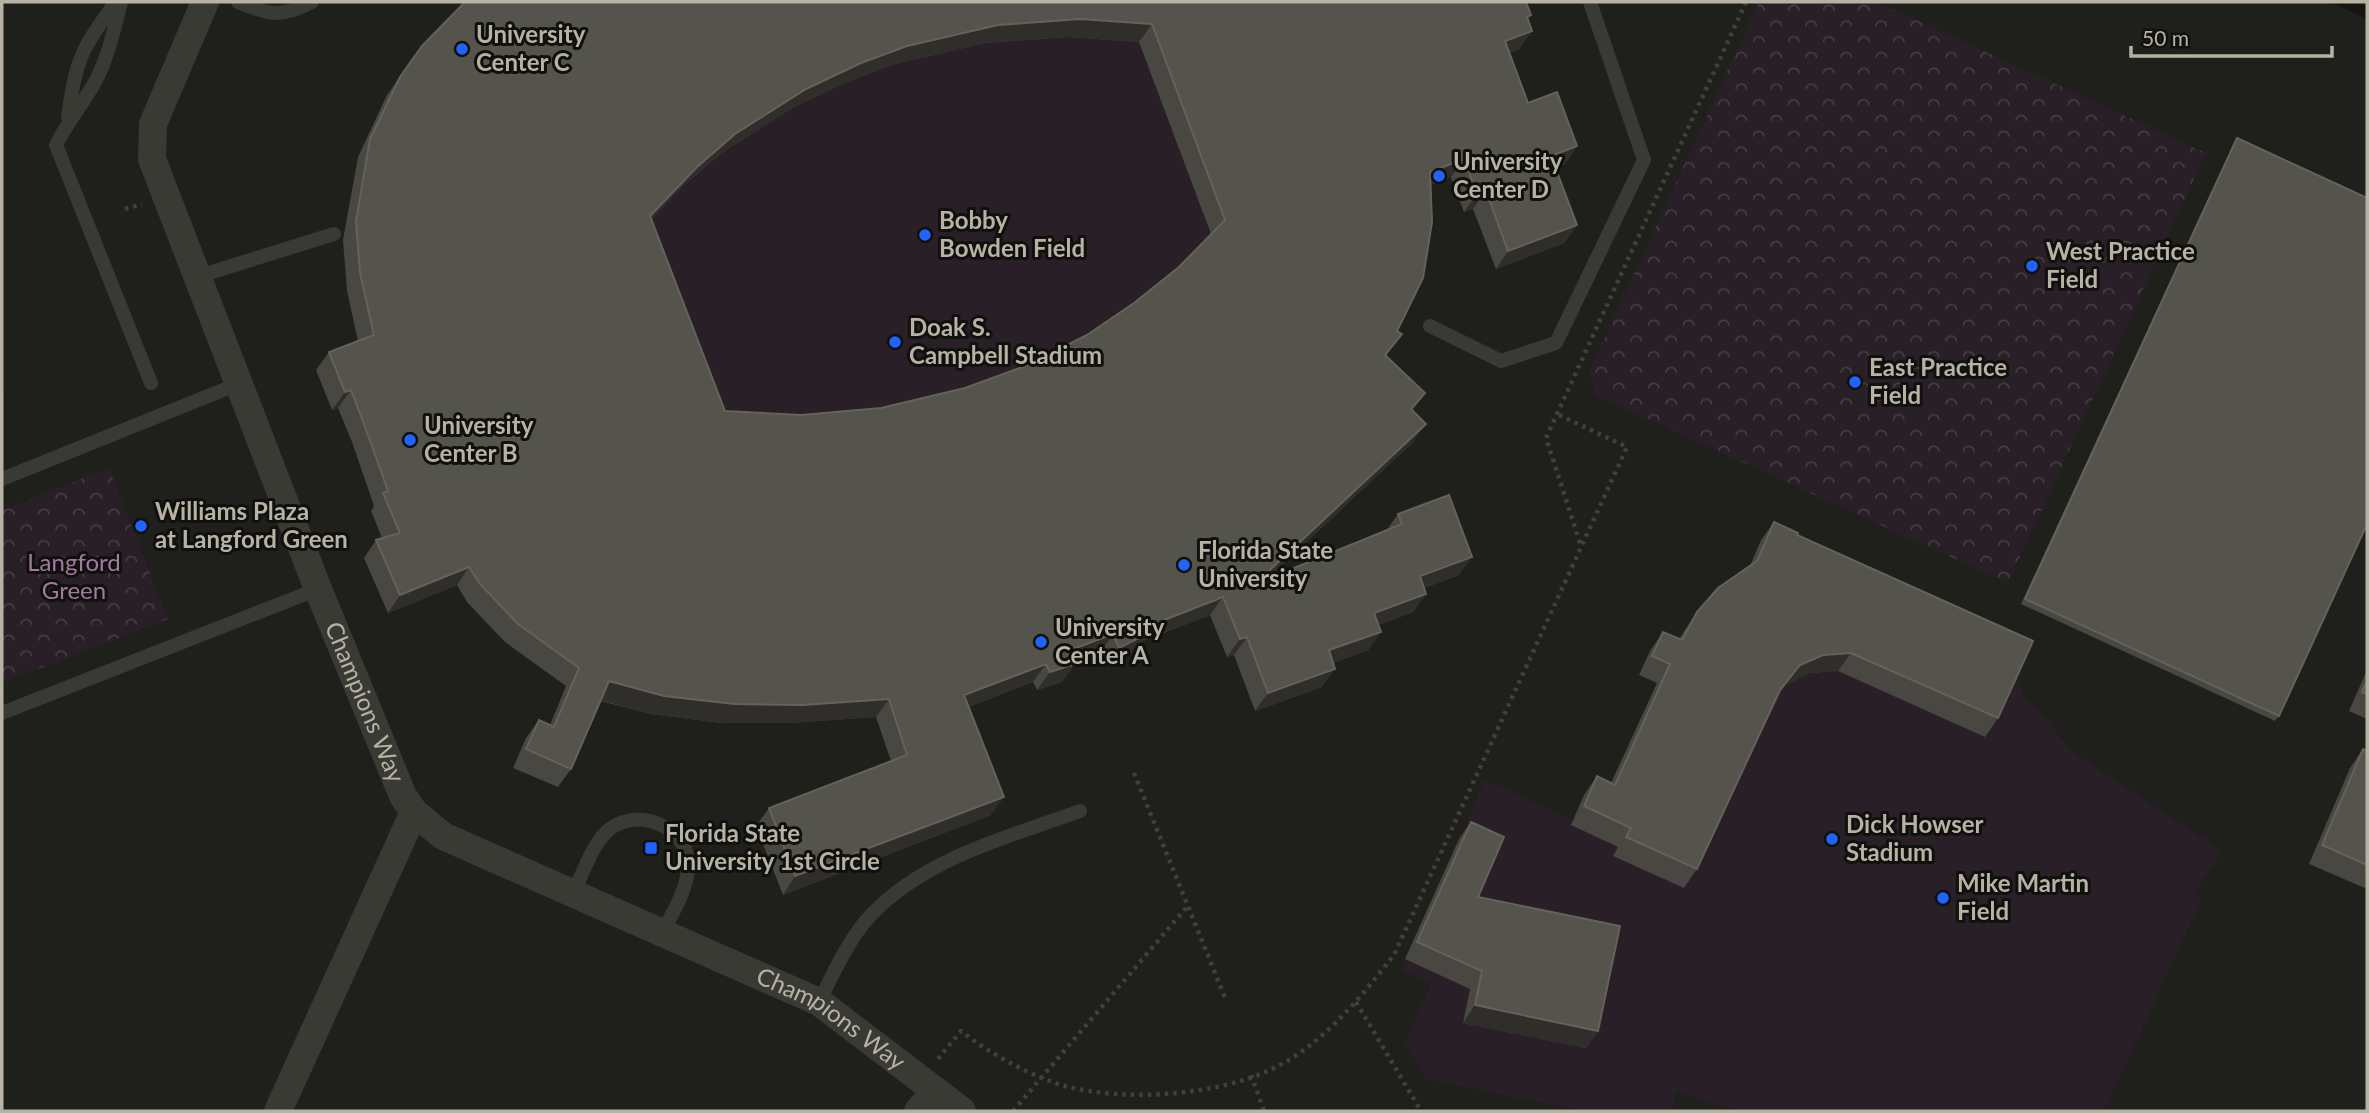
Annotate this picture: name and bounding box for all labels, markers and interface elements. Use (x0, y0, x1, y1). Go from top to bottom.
scale bar (2131, 14, 2332, 58)
place label: University Center C (476, 19, 586, 76)
text: 50 m (2142, 25, 2189, 50)
marker: University Center C (454, 41, 470, 57)
place label: University Center D (1453, 146, 1563, 203)
marker: University Center D (1431, 168, 1447, 184)
place label: Bobby Bowden Field (939, 205, 1085, 262)
marker: Bobby Bowden Field (917, 227, 933, 243)
place label: West Practice Field (2046, 236, 2195, 293)
marker: West Practice Field (2024, 258, 2040, 274)
place label: Doak S. Campbell Stadium (909, 312, 1102, 369)
marker: Doak S. Campbell Stadium (887, 334, 903, 350)
place label: East Practice Field (1869, 352, 2007, 409)
marker: East Practice Field (1847, 374, 1863, 390)
place label: University Center B (424, 410, 534, 467)
marker: University Center B (402, 432, 418, 448)
place label: Williams Plaza at Langford Green (155, 496, 348, 553)
marker: Williams Plaza at Langford Green (133, 518, 149, 534)
place label: Florida State University (1198, 535, 1333, 592)
park label: Langford Green (27, 547, 121, 604)
marker: Florida State University (1176, 557, 1192, 573)
place label: University Center A (1055, 612, 1165, 669)
street label: Champions Way (320, 617, 412, 787)
marker: University Center A (1033, 634, 1049, 650)
place label: Dick Howser Stadium (1846, 809, 1984, 866)
place label: Florida State University 1st Circle (665, 818, 880, 875)
marker: Dick Howser Stadium (1824, 831, 1840, 847)
marker: Florida State University 1st Circle (643, 840, 659, 856)
place label: Mike Martin Field (1957, 868, 2089, 925)
marker: Mike Martin Field (1935, 890, 1951, 906)
street label: Champions Way (752, 960, 912, 1076)

